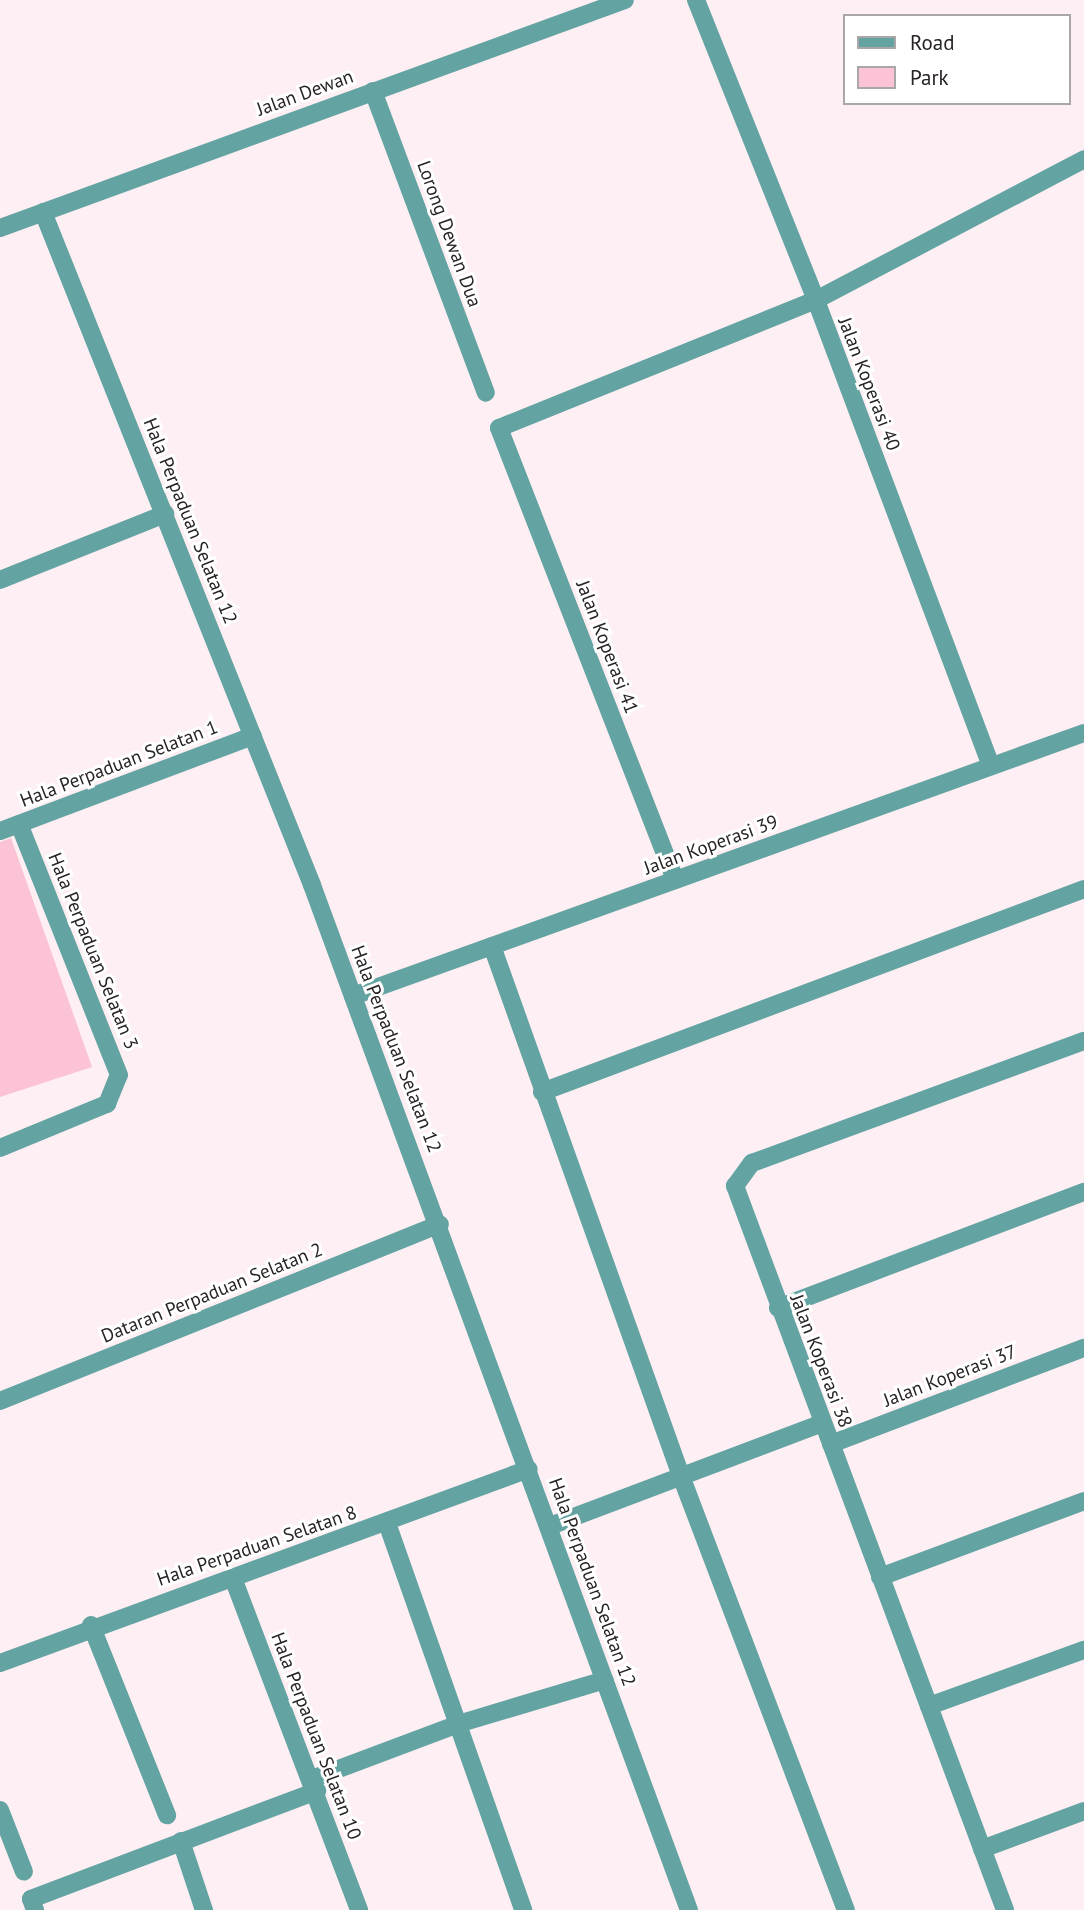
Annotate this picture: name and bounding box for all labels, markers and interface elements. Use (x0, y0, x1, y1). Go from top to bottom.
legend (842, 14, 1070, 105)
text: Road (910, 29, 954, 56)
text: Park (910, 64, 949, 91)
street label: Jalan Dewan (254, 65, 356, 121)
street label: Lorong Dewan Dua (412, 158, 486, 310)
street label: Jalan Koperasi 40 (833, 314, 905, 454)
street label: Hala Perpaduan Selatan 12 (138, 415, 242, 627)
street label: Jalan Koperasi 41 (571, 577, 643, 717)
street label: Hala Perpaduan Selatan 1 (17, 716, 221, 812)
street label: Jalan Koperasi 39 (641, 810, 781, 880)
street label: Hala Perpaduan Selatan 3 (43, 849, 143, 1053)
street label: Hala Perpaduan Selatan 12 (346, 942, 446, 1156)
street label: Dataran Perpaduan Selatan 2 (98, 1238, 326, 1348)
street label: Jalan Koperasi 38 (785, 1291, 857, 1431)
street label: Jalan Koperasi 37 (880, 1340, 1020, 1412)
street label: Hala Perpaduan Selatan 12 (544, 1475, 640, 1689)
street label: Hala Perpaduan Selatan 8 (154, 1501, 360, 1591)
street label: Hala Perpaduan Selatan 10 (266, 1629, 366, 1843)

